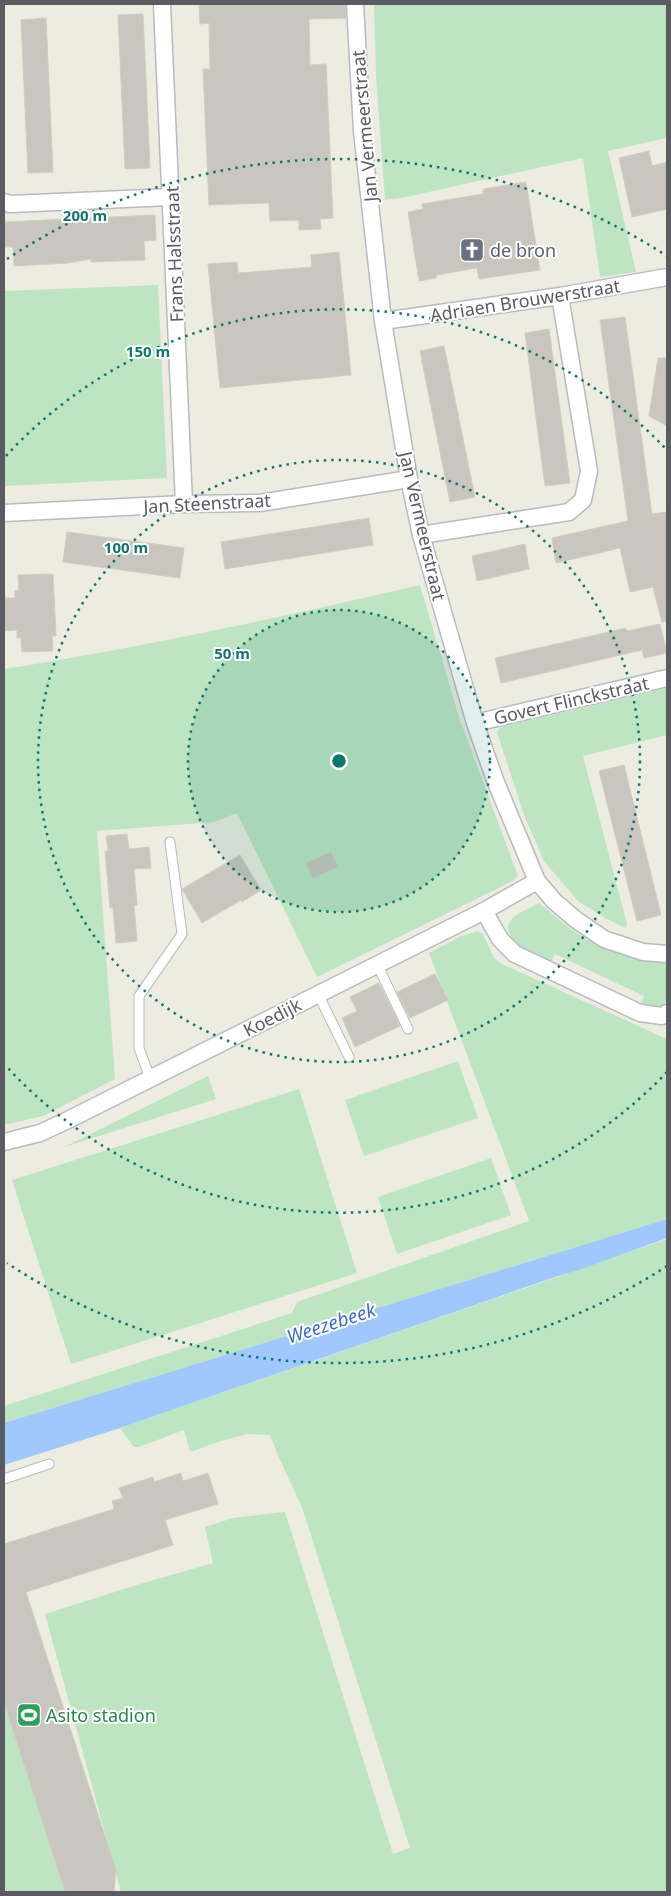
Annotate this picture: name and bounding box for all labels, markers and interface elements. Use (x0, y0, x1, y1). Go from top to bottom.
street label: Jan Vermeerstraat (345, 49, 383, 205)
street label: Frans Halsstraat (160, 185, 188, 323)
text: 200 m (63, 205, 107, 225)
church icon: de bron (459, 237, 485, 263)
place label: de bron (490, 238, 556, 262)
street label: Adriaen Brouwerstraat (428, 273, 622, 327)
text: 150 m (126, 341, 170, 361)
street label: Jan Vermeerstraat (394, 447, 452, 603)
street label: Jan Steenstraat (141, 488, 272, 518)
text: 100 m (104, 537, 148, 557)
text: 50 m (214, 643, 250, 663)
street label: Govert Flinckstraat (491, 670, 651, 730)
centre of rings (330, 752, 348, 770)
street label: Koedijk (239, 992, 305, 1042)
water label: Weezebeek (283, 1296, 379, 1350)
sports icon: Asito stadion (16, 1702, 42, 1728)
place label: Asito stadion (46, 1703, 156, 1727)

